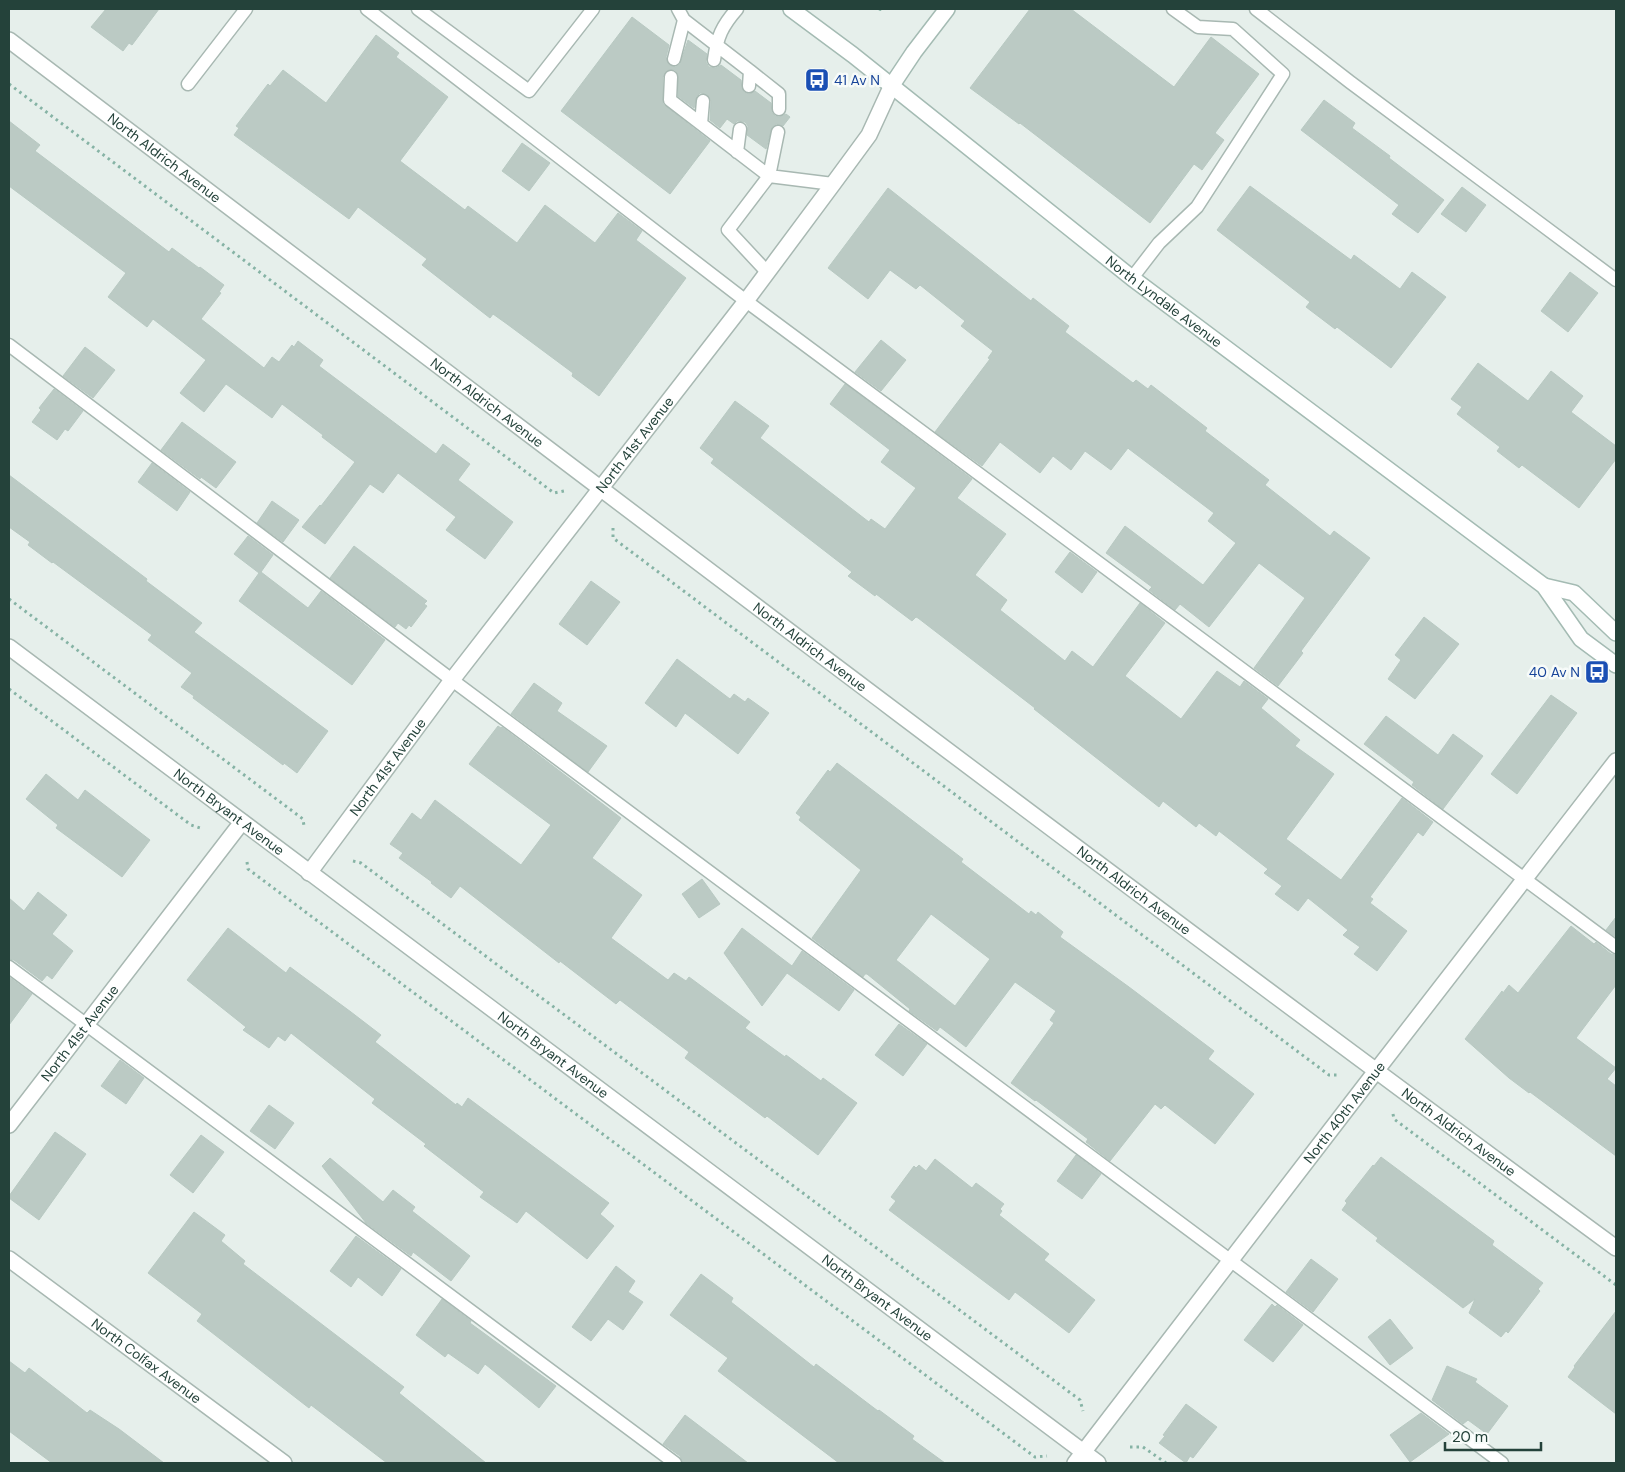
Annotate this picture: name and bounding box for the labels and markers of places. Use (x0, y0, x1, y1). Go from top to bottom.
bus stop icon: 41 Av N (804, 67, 830, 93)
place label: 41 Av N (834, 71, 880, 89)
bus stop icon: 40 Av N (1584, 659, 1610, 685)
place label: 40 Av N (1529, 663, 1580, 681)

